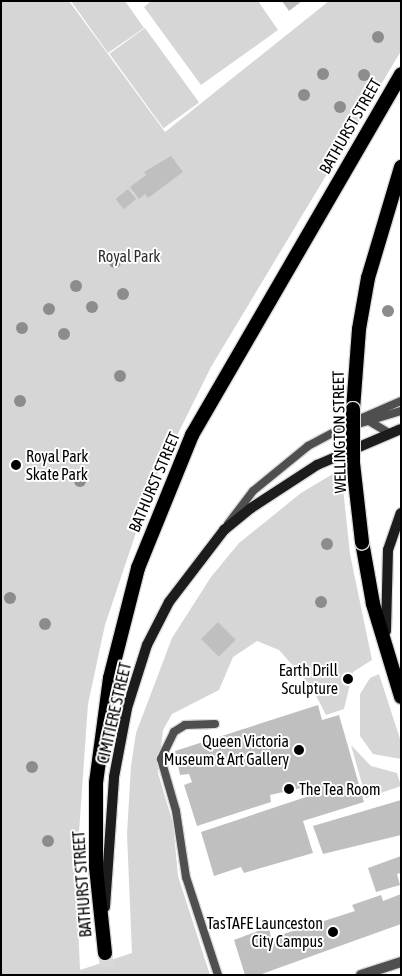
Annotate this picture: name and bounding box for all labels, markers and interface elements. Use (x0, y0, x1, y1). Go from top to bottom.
street label: BATHURST STREET (315, 75, 385, 177)
park label: Royal Park (98, 246, 160, 266)
street label: WELLINGTON STREET (328, 370, 350, 494)
street label: BATHURST STREET (124, 429, 184, 535)
place label: Royal Park Skate Park (26, 446, 88, 484)
marker: Royal Park Skate Park (10, 459, 22, 471)
street label: CIMITIERE STREET (93, 660, 135, 766)
place label: Earth Drill Sculpture (279, 660, 338, 698)
marker: Earth Drill Sculpture (342, 673, 354, 685)
place label: Queen Victoria Museum & Art Gallery (164, 731, 289, 769)
marker: Queen Victoria Museum & Art Gallery (293, 744, 305, 756)
place label: The Tea Room (299, 779, 380, 799)
marker: The Tea Room (283, 783, 295, 795)
street label: BATHURST STREET (69, 830, 95, 938)
place label: TasTAFE Launceston City Campus (207, 913, 323, 951)
marker: TasTAFE Launceston City Campus (327, 926, 339, 938)

